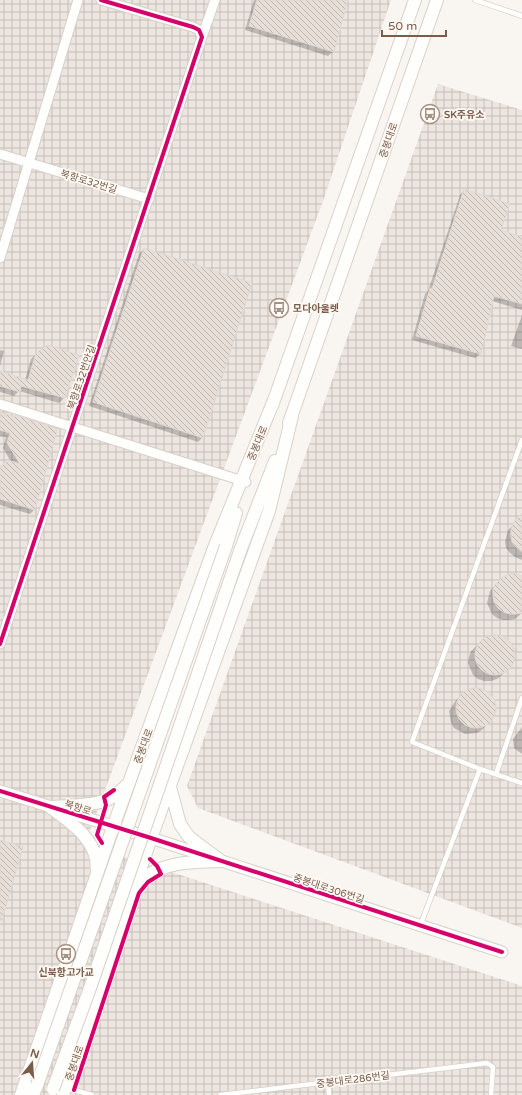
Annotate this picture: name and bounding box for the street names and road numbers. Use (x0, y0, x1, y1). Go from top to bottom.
street label: 중봉대로 (377, 121, 401, 160)
street label: 북항로32번길 (59, 168, 118, 196)
street label: 북항로32번안길 (65, 343, 99, 411)
street label: 중봉대로 (245, 424, 270, 463)
street label: 중봉대로 (132, 727, 156, 766)
street label: 북항로 (63, 798, 93, 818)
street label: 중봉대로306번길 (292, 872, 366, 906)
street label: 중봉대로 (63, 1044, 87, 1083)
street label: 중봉대로286번길 (316, 1070, 391, 1090)

